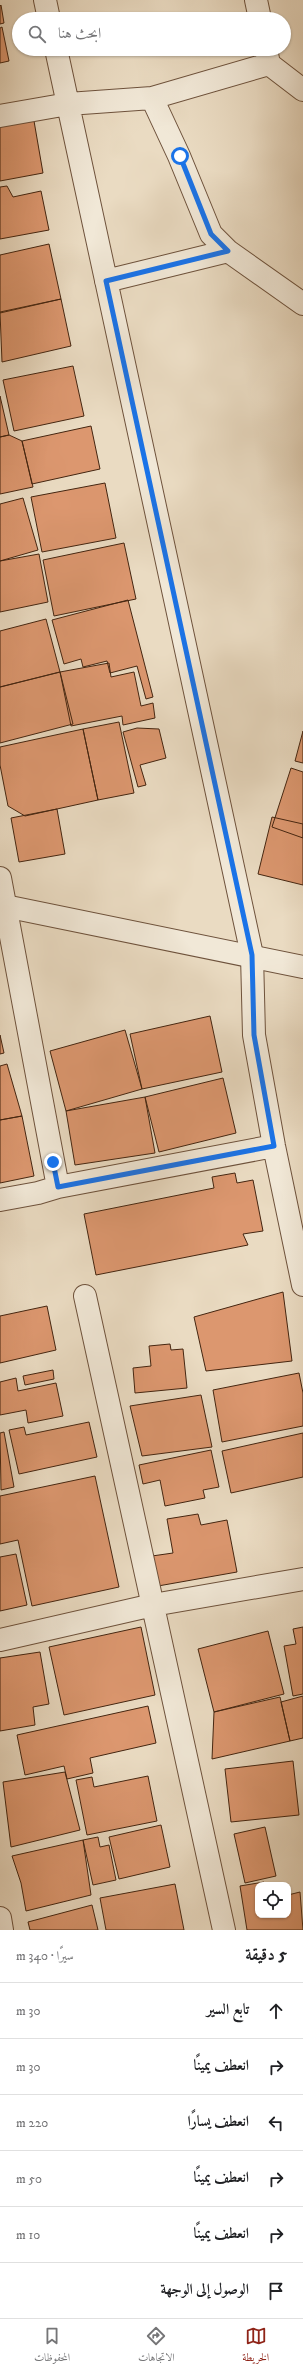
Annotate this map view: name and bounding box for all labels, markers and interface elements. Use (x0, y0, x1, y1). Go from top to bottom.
search box (12, 12, 291, 56)
icon: search (26, 23, 48, 45)
text: ابحث هنا (58, 24, 101, 43)
route start (171, 147, 189, 165)
route end (44, 1153, 62, 1171)
map controls (255, 1882, 291, 1918)
button: locate (255, 1882, 291, 1918)
text: 5 دقيقة (245, 1944, 287, 1966)
text: سيرًا · 340 m (16, 1948, 74, 1964)
text: تابع السير (207, 2000, 249, 2019)
icon: ahead (265, 2000, 287, 2022)
text: 30 m (16, 2003, 40, 2019)
text: انعطف يمينًا (194, 2056, 249, 2075)
icon: right (265, 2056, 287, 2078)
text: 30 m (16, 2059, 40, 2075)
text: انعطف يسارًا (188, 2112, 249, 2131)
icon: left (265, 2112, 287, 2134)
text: 220 m (16, 2115, 48, 2131)
text: انعطف يمينًا (194, 2168, 249, 2187)
icon: right (265, 2168, 287, 2190)
text: 50 m (16, 2171, 42, 2187)
text: انعطف يمينًا (194, 2224, 249, 2243)
icon: right (265, 2224, 287, 2246)
text: 10 m (16, 2227, 40, 2243)
text: الوصول إلى الوجهة (160, 2280, 249, 2299)
icon: arrive (265, 2280, 287, 2302)
tab: المحفوظات (34, 2325, 70, 2368)
tab: الاتجاهات (138, 2325, 175, 2368)
tab: الخريطة (242, 2325, 269, 2368)

